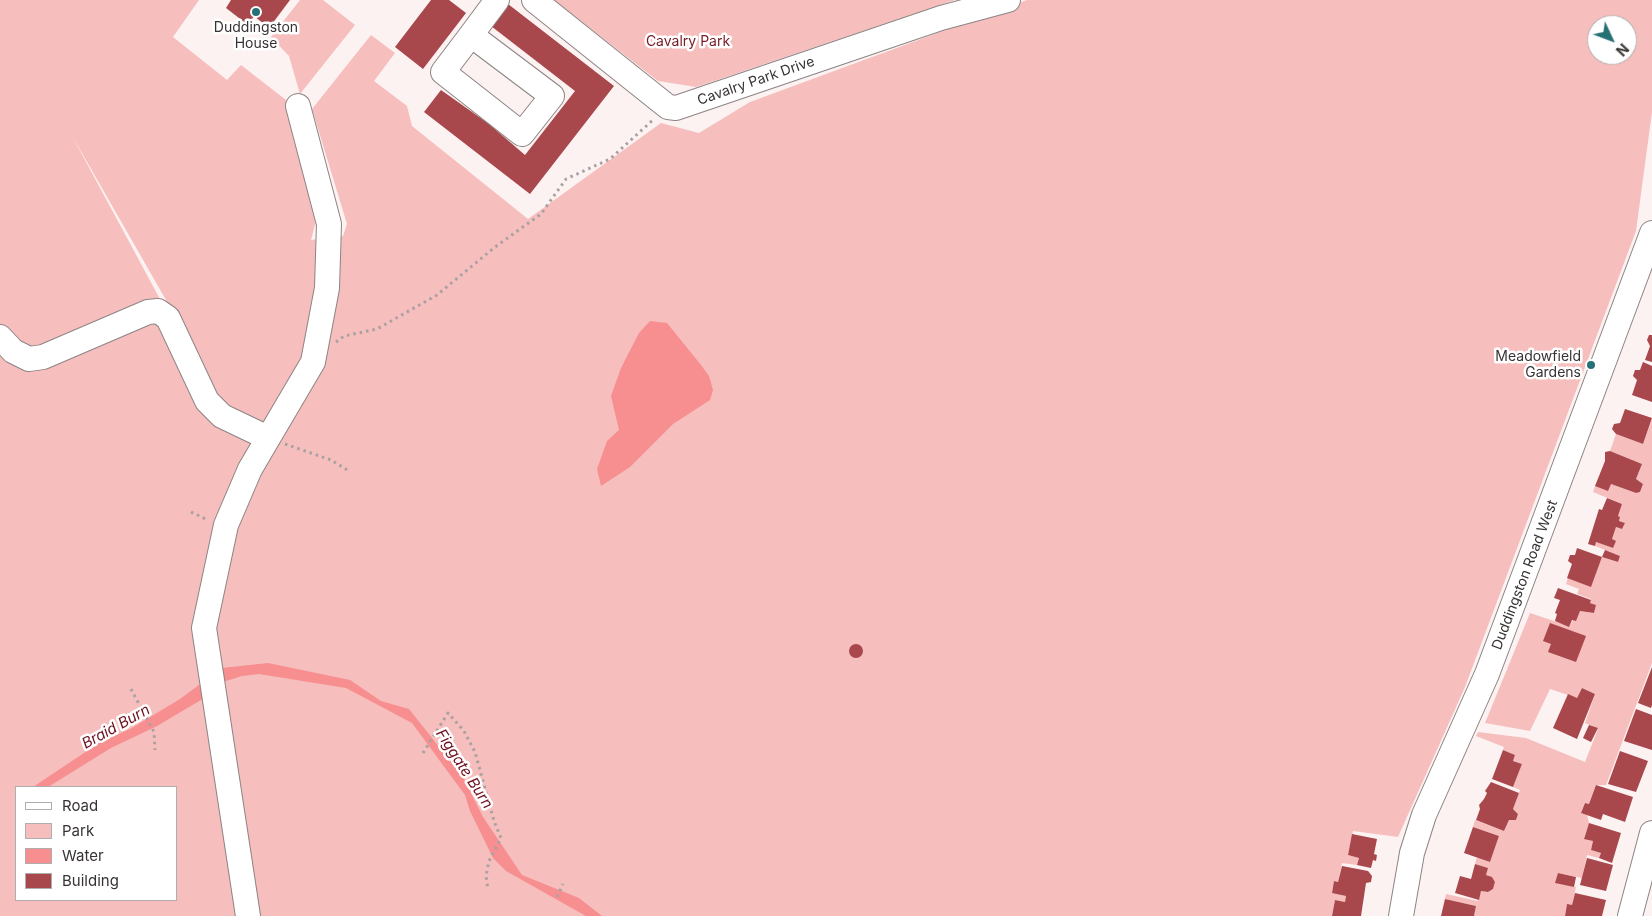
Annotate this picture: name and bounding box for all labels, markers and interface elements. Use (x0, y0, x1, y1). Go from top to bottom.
marker: Duddingston House (250, 6, 262, 18)
north arrow (1587, 15, 1637, 65)
place label: Duddingston House (214, 20, 298, 52)
park label: Cavalry Park (646, 34, 730, 50)
text: N (1613, 40, 1632, 60)
street label: Cavalry Park Drive (695, 53, 817, 109)
place label: Meadowfield Gardens (1495, 349, 1581, 382)
marker: Meadowfield Gardens (1585, 359, 1597, 371)
street label: Duddingston Road West (1489, 498, 1561, 652)
water label: Braid Burn (79, 701, 153, 753)
water label: Figgate Burn (432, 726, 496, 812)
legend (15, 786, 178, 901)
text: Road (62, 796, 98, 815)
text: Park (62, 821, 94, 840)
text: Water (62, 846, 104, 865)
text: Building (62, 871, 119, 890)

